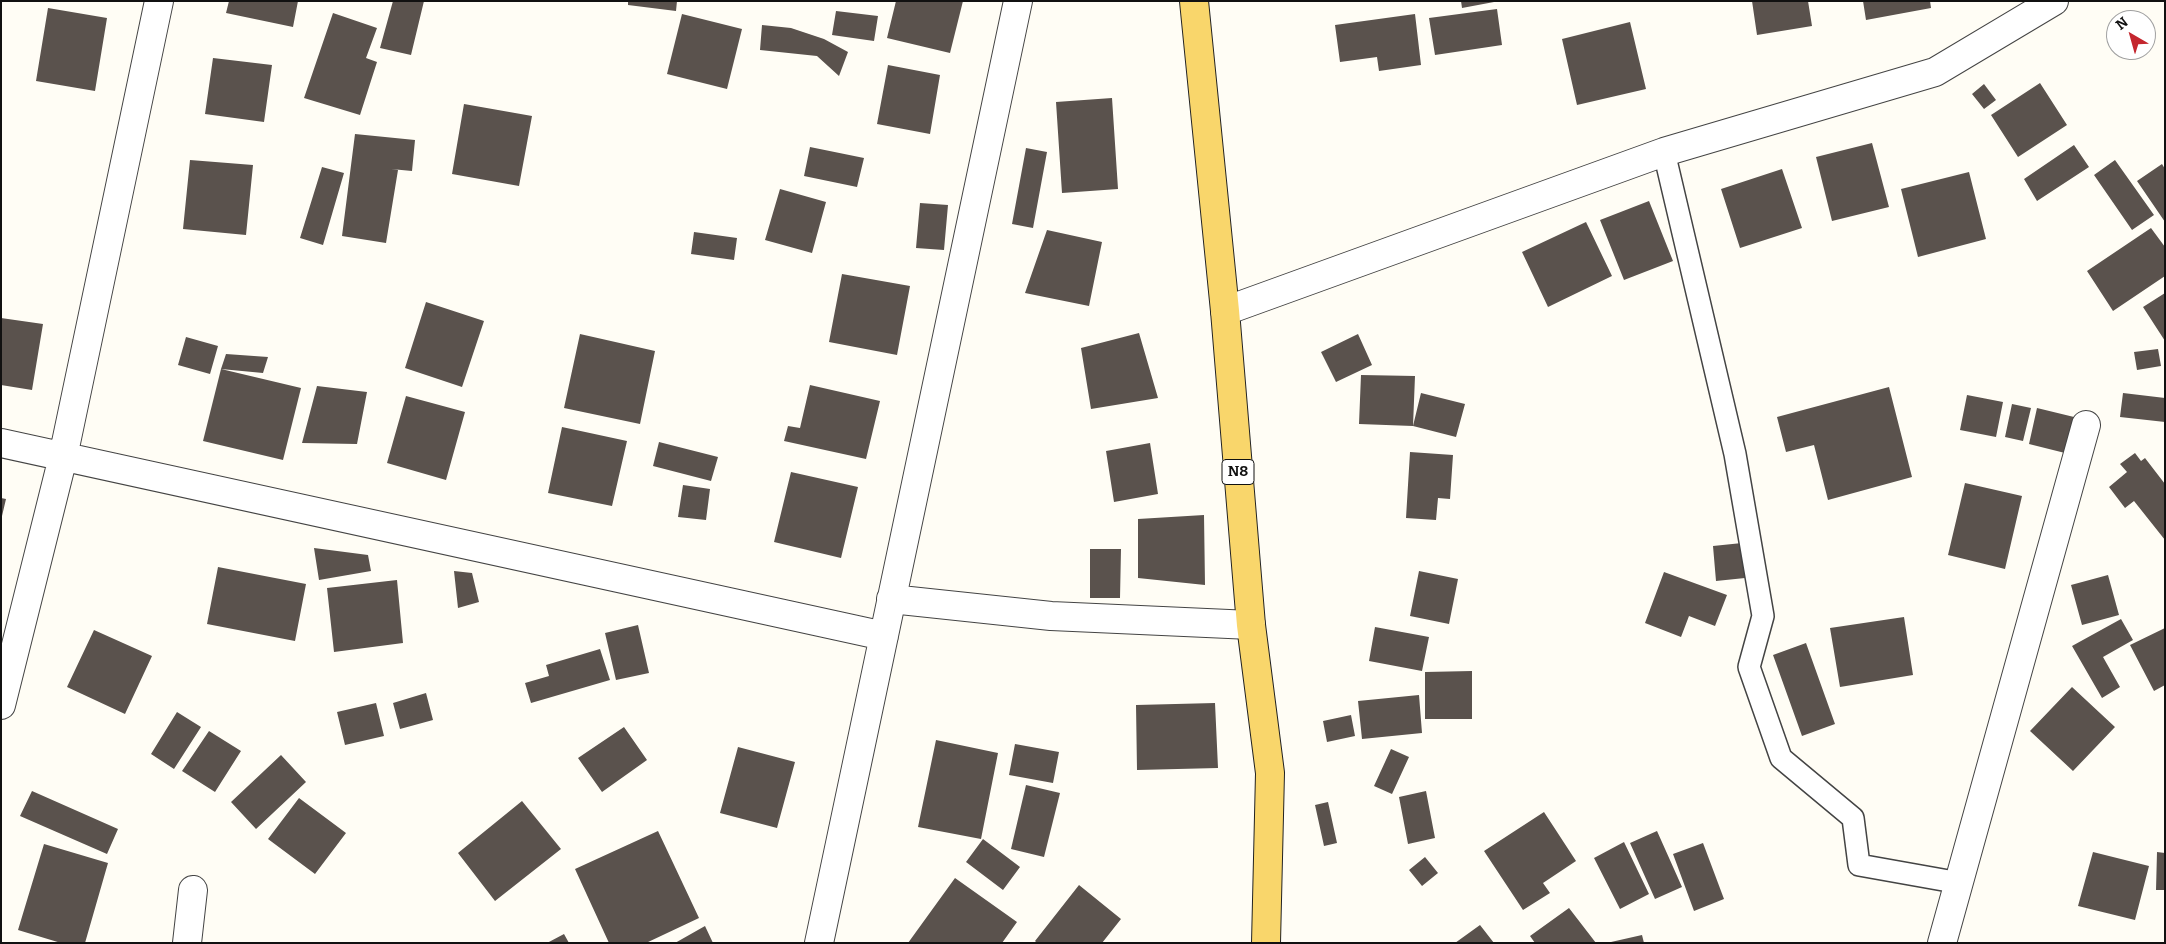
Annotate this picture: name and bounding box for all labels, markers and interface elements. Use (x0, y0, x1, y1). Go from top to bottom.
north arrow (2106, 10, 2156, 60)
text: N (2113, 14, 2132, 34)
road number: N8 (1222, 460, 1254, 484)

